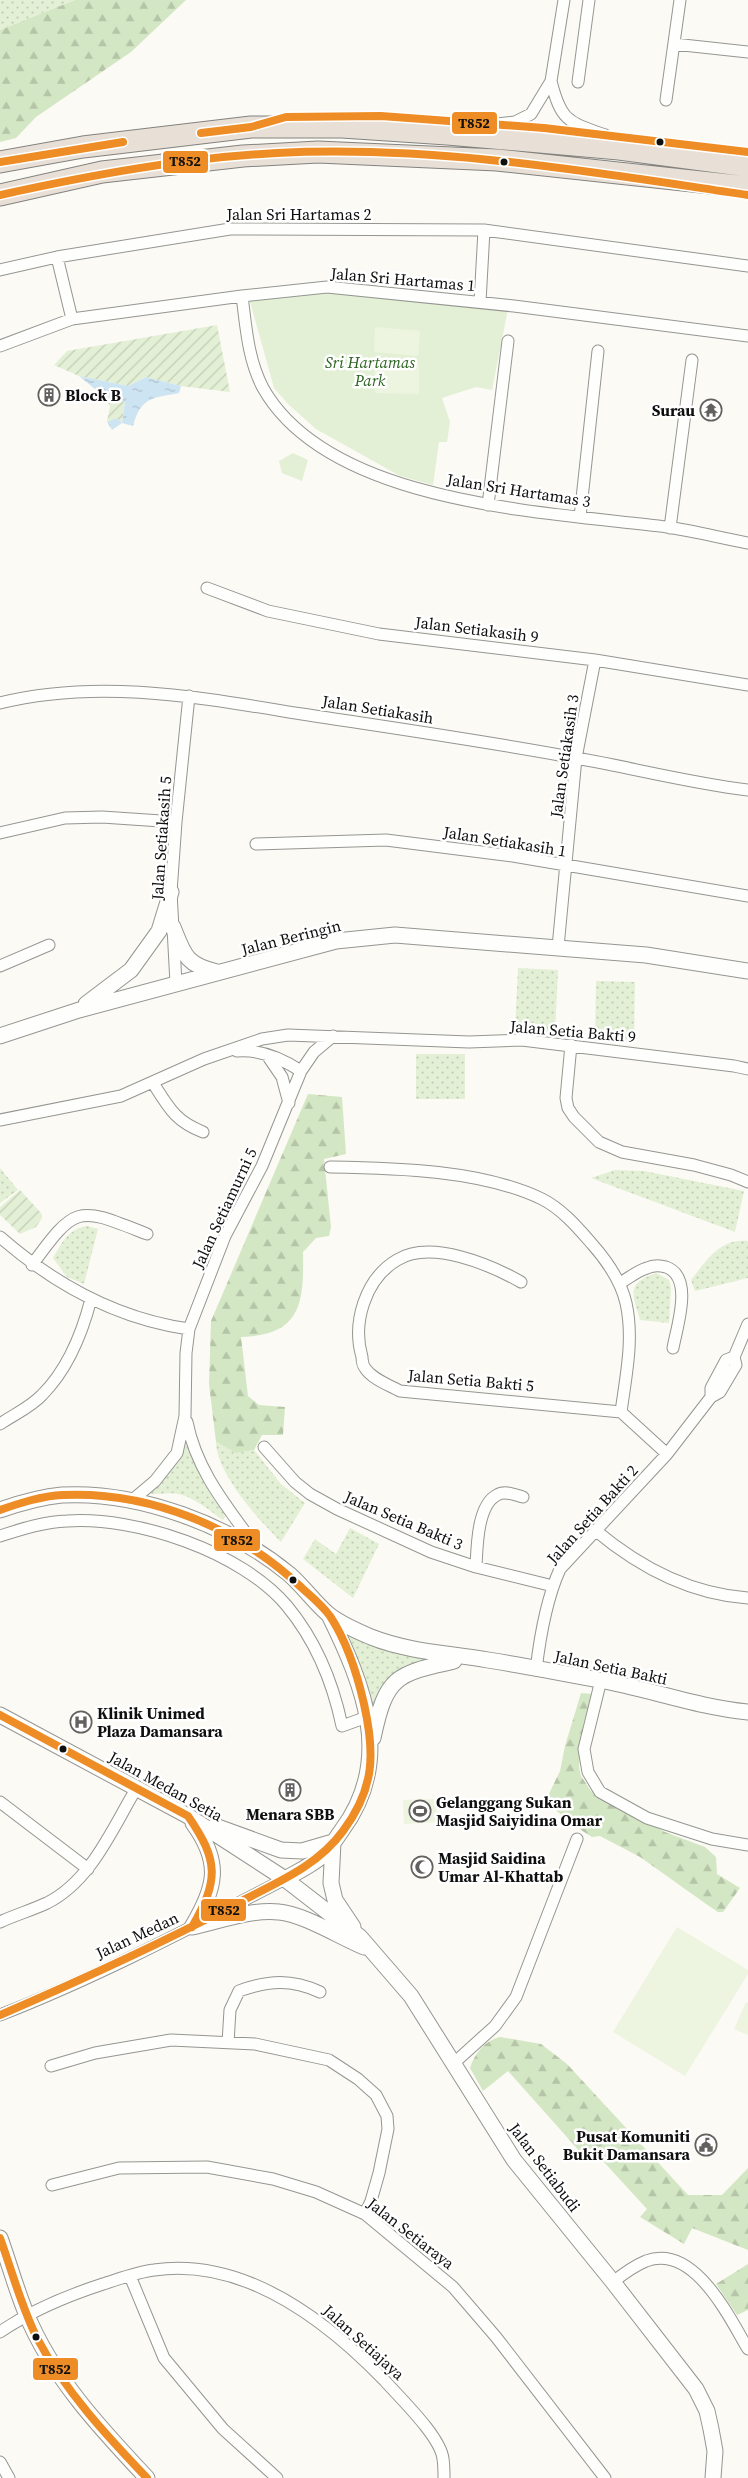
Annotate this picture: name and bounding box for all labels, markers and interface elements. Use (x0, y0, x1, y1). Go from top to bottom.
line badge: T852 (451, 111, 498, 135)
text: T852 (458, 113, 490, 133)
unlabelled marker (655, 137, 665, 147)
line badge: T852 (162, 150, 209, 174)
text: T852 (169, 151, 201, 171)
unlabelled marker (499, 157, 509, 167)
street label: Jalan Sri Hartamas 2 (225, 203, 372, 225)
street label: Jalan Sri Hartamas 1 (329, 262, 476, 296)
park label: Sri Hartamas Park (325, 351, 415, 391)
building icon: Block B (37, 383, 61, 407)
place label: Block B (65, 384, 121, 406)
temple icon: Surau (699, 398, 723, 422)
place label: Surau (652, 399, 695, 421)
street label: Jalan Sri Hartamas 3 (445, 468, 592, 512)
street label: Jalan Setiakasih 9 (413, 610, 540, 647)
street label: Jalan Setiakasih (320, 689, 436, 729)
street label: Jalan Setiakasih 3 (544, 693, 584, 820)
street label: Jalan Setiakasih 5 (146, 775, 176, 902)
street label: Jalan Setiakasih 1 (441, 820, 568, 862)
street label: Jalan Beringin (238, 914, 343, 960)
street label: Jalan Setia Bakti 9 (508, 1014, 637, 1047)
street label: Jalan Setiamurni 5 (186, 1144, 262, 1273)
street label: Jalan Setia Bakti 5 (406, 1363, 535, 1396)
street label: Jalan Setia Bakti 2 (541, 1460, 643, 1569)
street label: Jalan Setia Bakti 3 (340, 1485, 467, 1555)
line badge: T852 (213, 1528, 261, 1552)
text: T852 (221, 1530, 253, 1550)
unlabelled marker (288, 1575, 298, 1585)
street label: Jalan Setia Bakti (552, 1644, 670, 1690)
place label: Klinik Unimed Plaza Damansara (97, 1702, 223, 1742)
hospital icon: Klinik Unimed Plaza Damansara (69, 1710, 93, 1734)
unlabelled marker (58, 1744, 68, 1754)
street label: Jalan Medan Setia (104, 1745, 228, 1827)
building icon: Menara SBB (278, 1778, 302, 1802)
place label: Gelanggang Sukan Masjid Saiyidina Omar (436, 1791, 603, 1831)
sports icon: Gelanggang Sukan Masjid Saiyidina Omar (408, 1799, 432, 1823)
place label: Menara SBB (246, 1803, 335, 1825)
place label: Masjid Saidina Umar Al-Khattab (438, 1847, 564, 1887)
mosque icon: Masjid Saidina Umar Al-Khattab (410, 1855, 434, 1879)
line badge: T852 (200, 1898, 247, 1922)
text: T852 (208, 1900, 240, 1920)
street label: Jalan Medan (91, 1906, 182, 1964)
street label: Jalan Setiabudi (504, 2117, 586, 2216)
place label: Pusat Komuniti Bukit Damansara (563, 2125, 690, 2165)
public building icon: Pusat Komuniti Bukit Damansara (694, 2133, 718, 2157)
street label: Jalan Setiaraya (362, 2191, 460, 2274)
street label: Jalan Setiajaya (318, 2299, 410, 2385)
unlabelled marker (31, 2332, 41, 2342)
line badge: T852 (32, 2357, 79, 2381)
text: T852 (39, 2359, 71, 2379)

